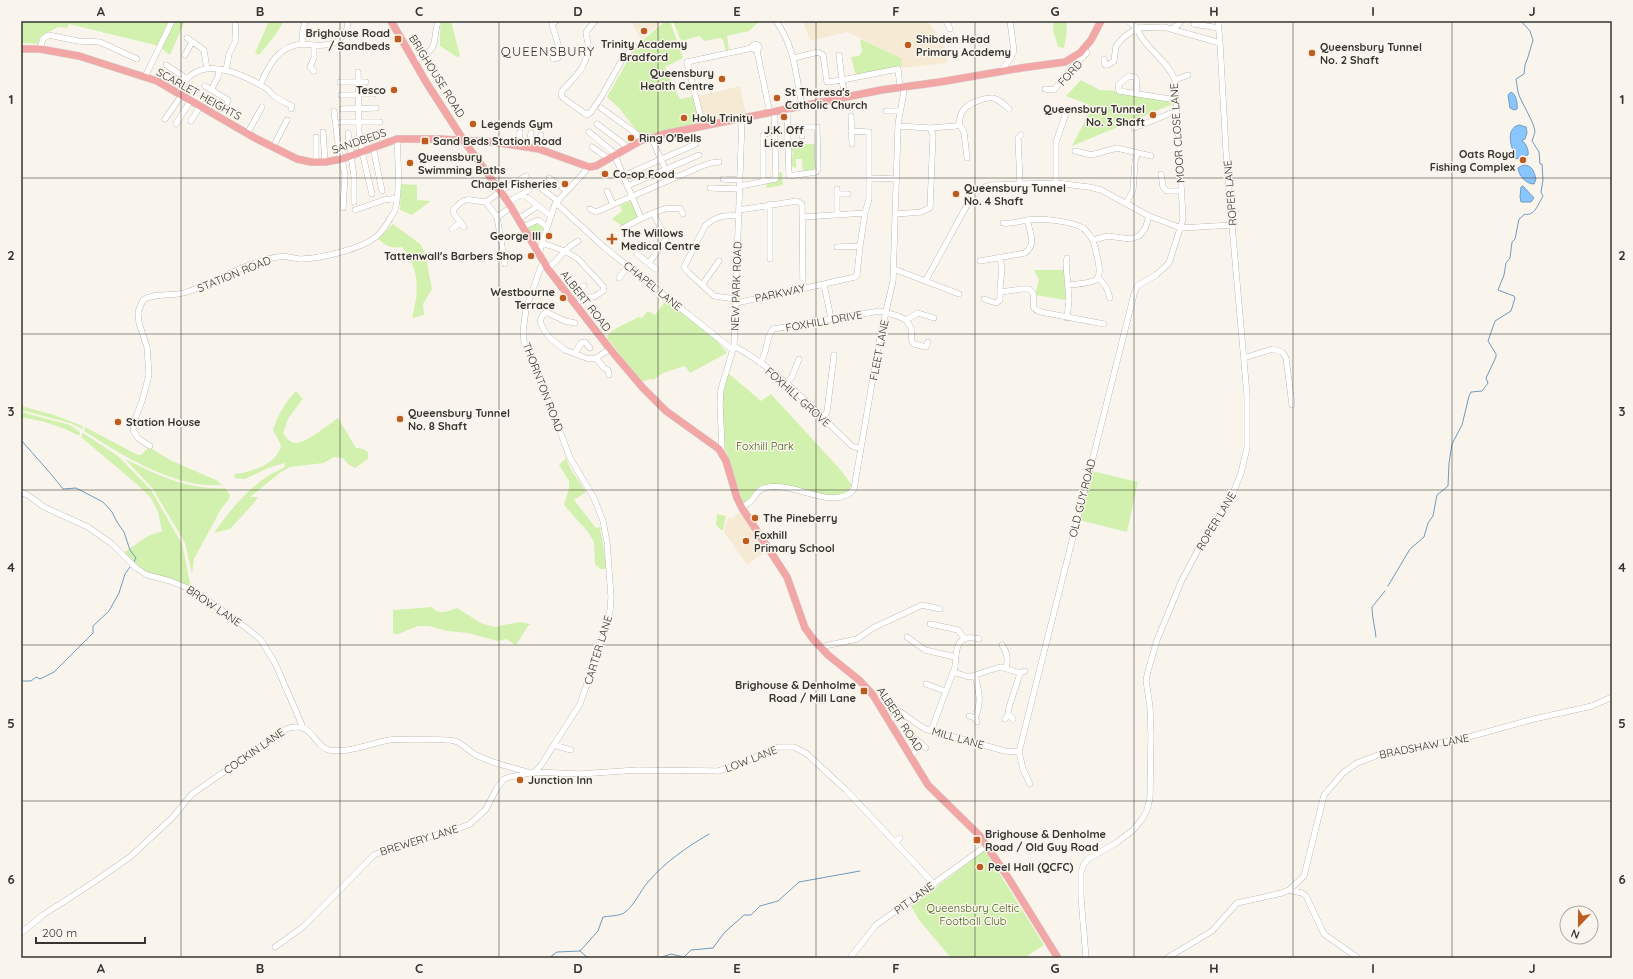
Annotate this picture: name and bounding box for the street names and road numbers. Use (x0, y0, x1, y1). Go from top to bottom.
street label: BRIGHOUSE ROAD (406, 32, 468, 120)
street label: FORD (1055, 57, 1085, 89)
street label: SCARLET HEIGHTS (154, 65, 244, 123)
street label: MOOR CLOSE LANE (1167, 82, 1187, 184)
street label: SANDBEDS (330, 125, 388, 157)
street label: ROPER LANE (1220, 159, 1240, 227)
street label: NEW PARK ROAD (727, 241, 745, 331)
street label: STATION ROAD (195, 253, 273, 295)
street label: CHAPEL LANE (621, 258, 685, 314)
street label: ALBERT ROAD (558, 268, 614, 334)
street label: PARKWAY (754, 281, 806, 305)
street label: FOXHILL DRIVE (784, 307, 864, 335)
street label: FLEET LANE (866, 319, 892, 381)
street label: THORNTON ROAD (519, 340, 567, 434)
street label: FOXHILL GROVE (762, 364, 834, 430)
street label: OLD GUY ROAD (1065, 457, 1099, 539)
street label: ROPER LANE (1193, 489, 1239, 553)
street label: BROW LANE (184, 582, 244, 630)
street label: CARTER LANE (581, 614, 615, 686)
street label: ALBERT ROAD (874, 684, 926, 754)
street label: MILL LANE (930, 724, 986, 752)
street label: COCKIN LANE (221, 725, 287, 777)
street label: BRADSHAW LANE (1378, 730, 1470, 762)
street label: LOW LANE (723, 743, 779, 775)
street label: BREWERY LANE (378, 821, 460, 859)
street label: PIT LANE (891, 879, 937, 917)

